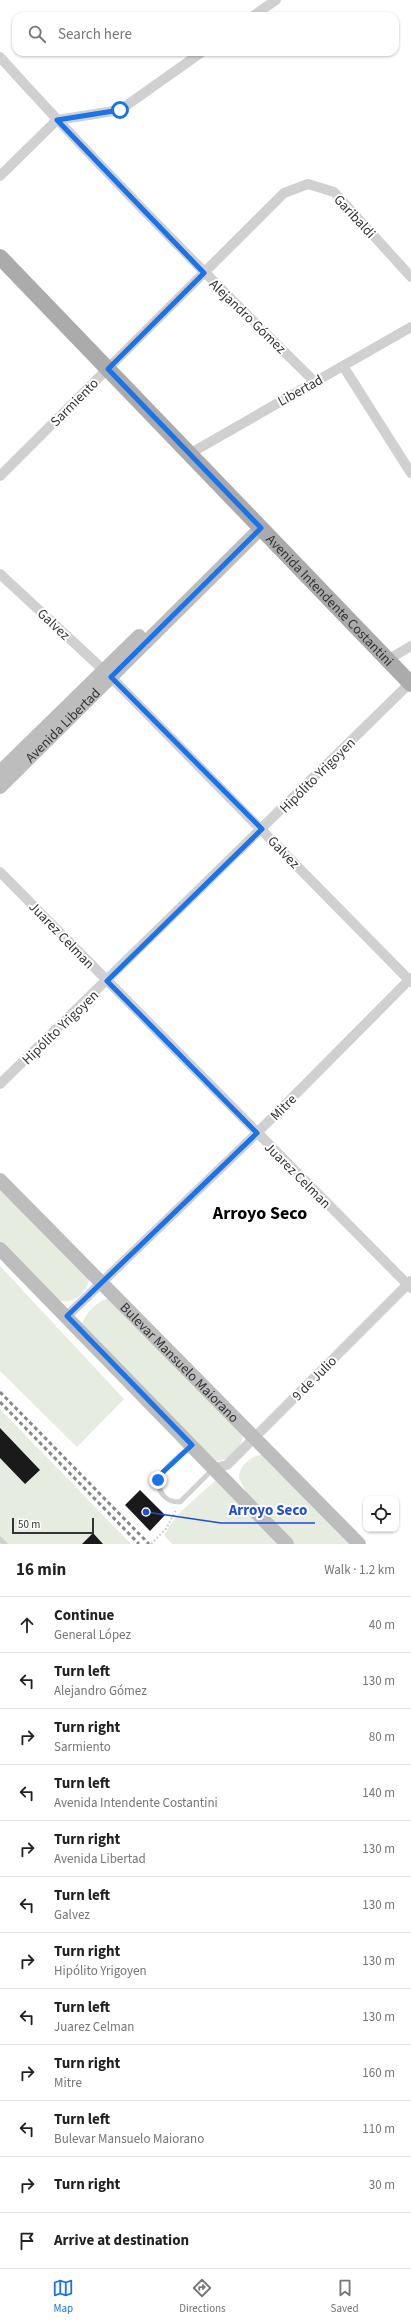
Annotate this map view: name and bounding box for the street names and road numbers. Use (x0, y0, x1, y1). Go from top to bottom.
street label: Garibaldi (329, 190, 380, 243)
street label: Alejandro Gómez (204, 275, 290, 359)
street label: Libertad (274, 370, 327, 412)
street label: Sarmiento (46, 374, 103, 431)
street label: Avenida Intendente Costantini (261, 530, 398, 671)
street label: Galvez (32, 604, 74, 645)
street label: Avenida Libertad (21, 684, 105, 768)
street label: Hipólito Yrigoyen (275, 733, 360, 818)
street label: Galvez (263, 832, 304, 874)
street label: Juarez Celman (24, 898, 99, 974)
street label: Hipólito Yrigoyen (18, 986, 104, 1070)
street label: Mitre (266, 1090, 301, 1125)
street label: Juarez Celman (260, 1138, 335, 1213)
street label: Bulevar Mansuelo Maiorano (115, 1298, 243, 1428)
street label: 9 de Julio (288, 1352, 342, 1406)

